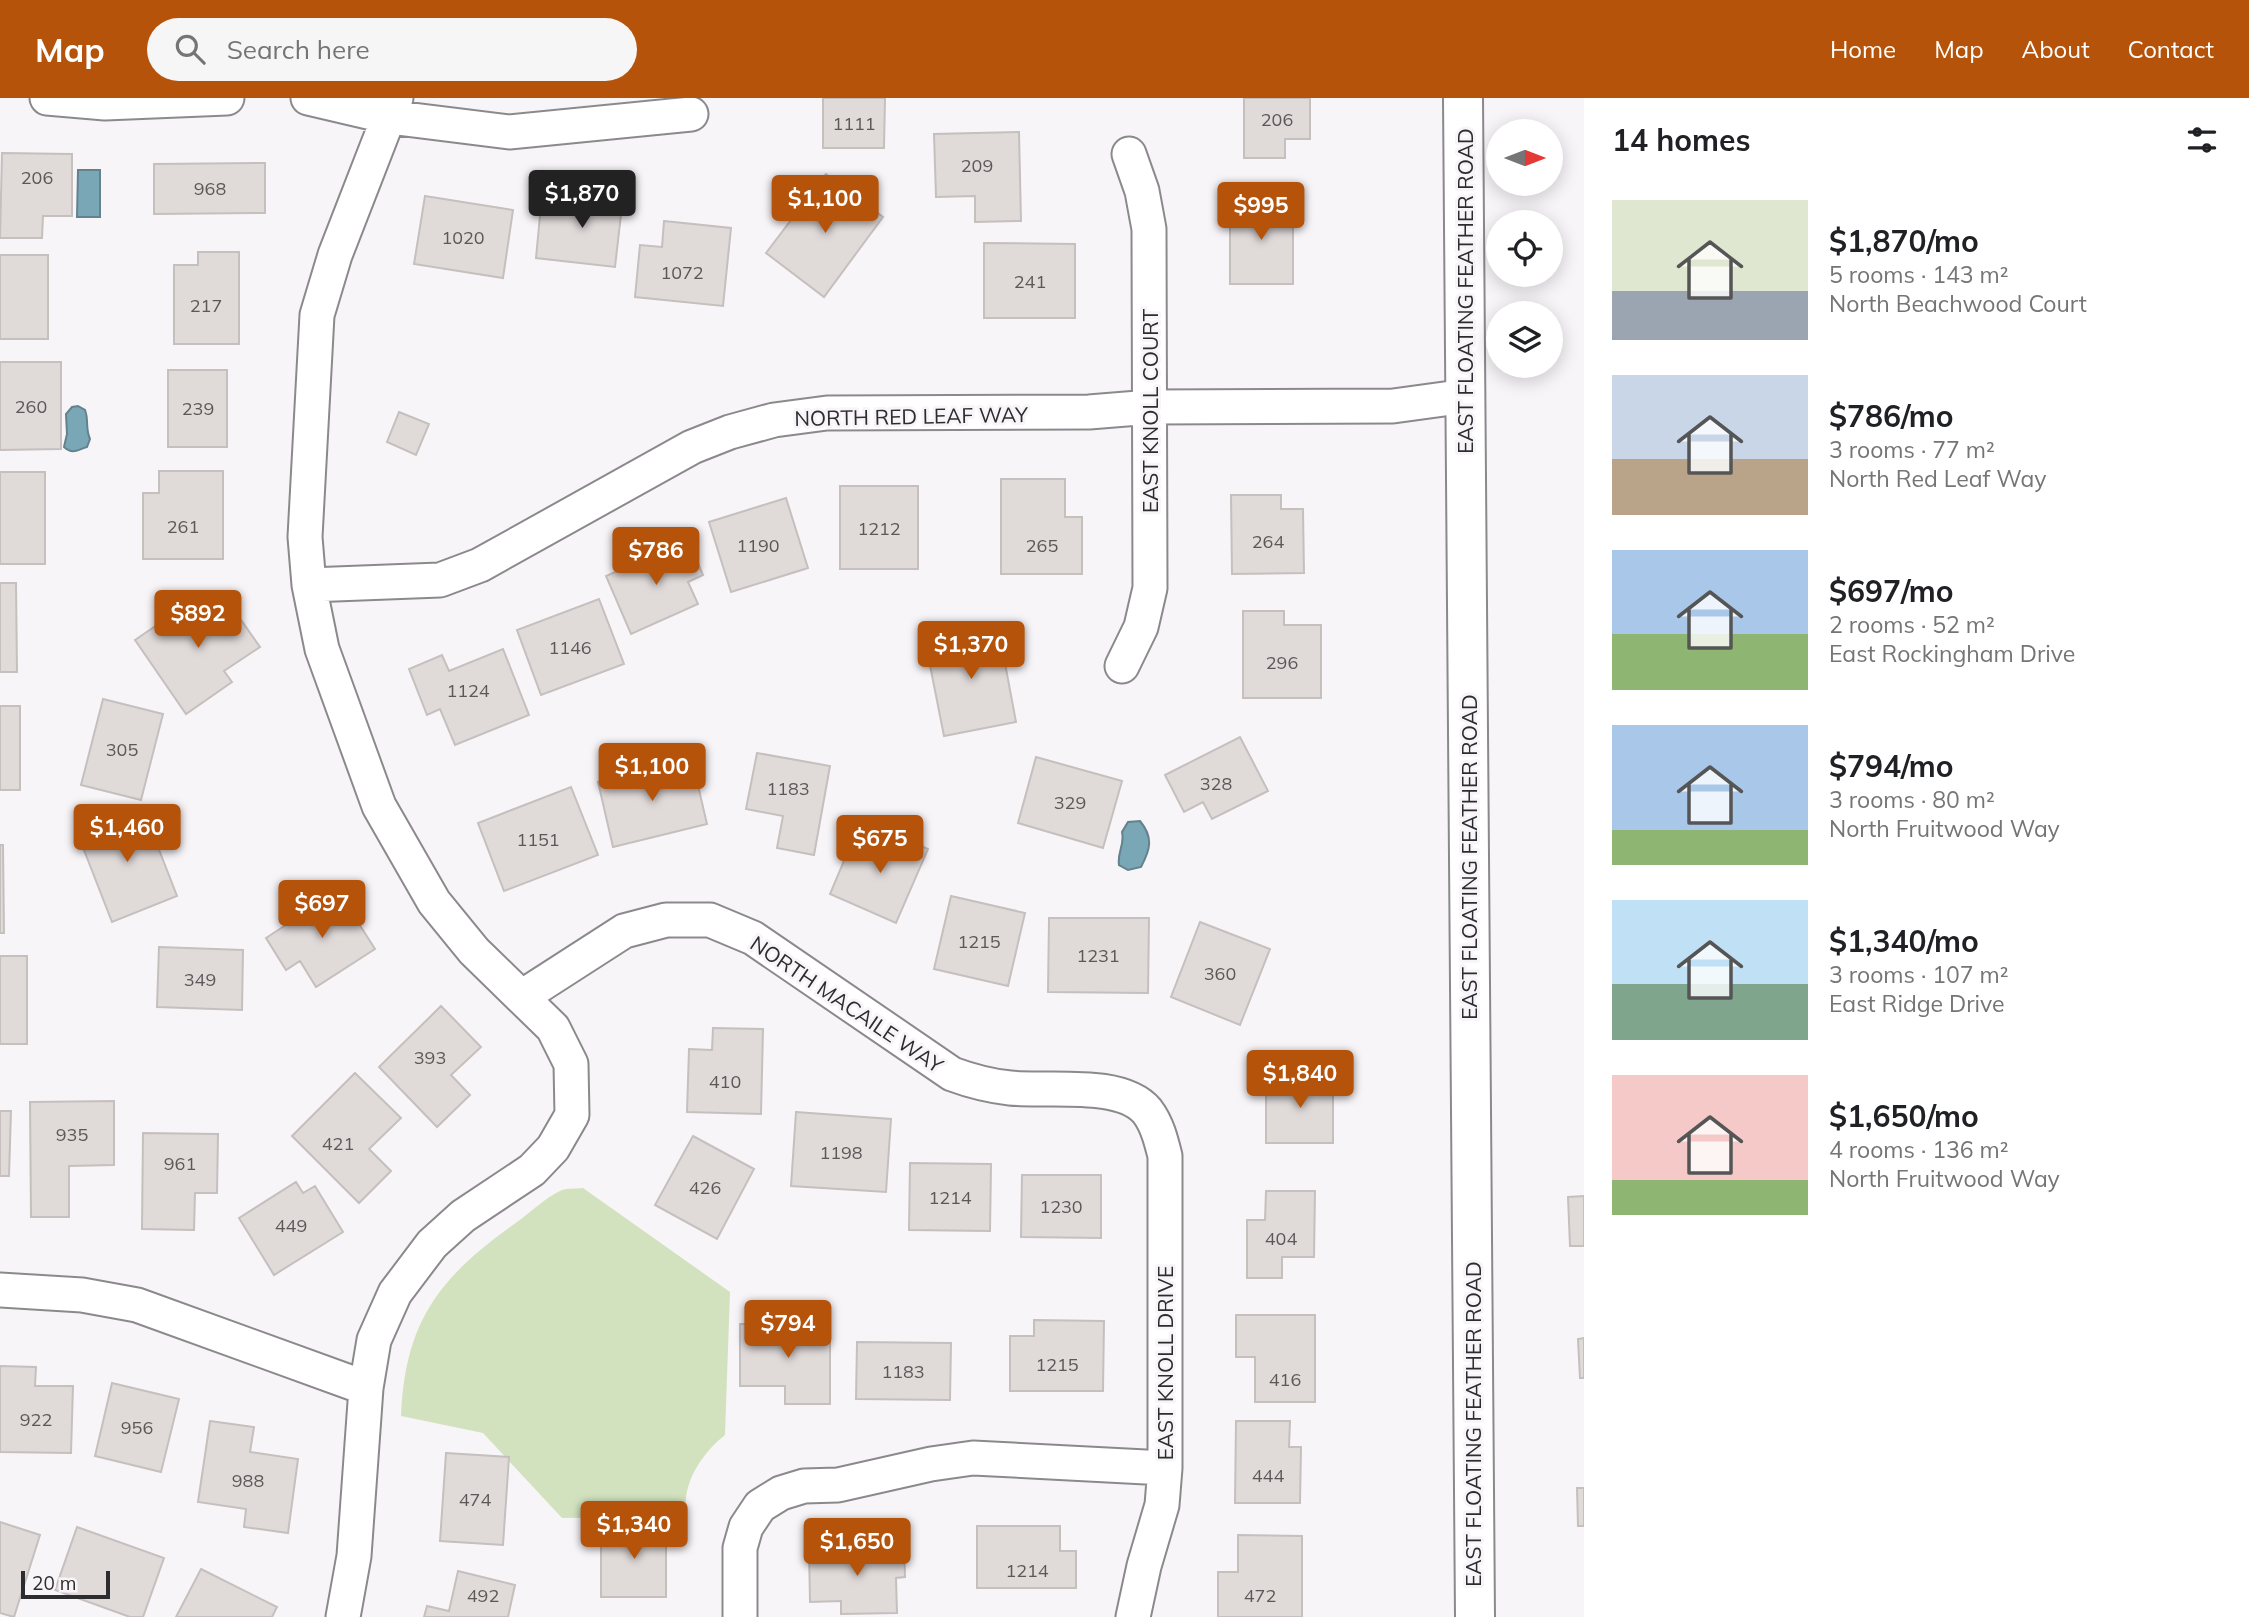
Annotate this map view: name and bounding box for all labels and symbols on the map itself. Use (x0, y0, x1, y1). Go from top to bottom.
house number: 206 (1261, 108, 1293, 131)
house number: 1111 (832, 112, 876, 135)
north arrow (1486, 119, 1563, 196)
street label: EAST FLOATING FEATHER ROAD (1452, 128, 1478, 454)
house number: 209 (961, 154, 993, 177)
house number: 206 (21, 166, 53, 189)
pin: $1,870 (525, 170, 639, 230)
pin: $1,100 (768, 176, 882, 235)
house number: 968 (194, 177, 226, 200)
pin: $995 (1220, 183, 1302, 242)
house number: 1020 (441, 226, 485, 249)
house number: 1072 (660, 261, 704, 284)
house number: 241 (1014, 270, 1046, 293)
house number: 217 (190, 294, 222, 317)
street label: EAST KNOLL COURT (1137, 309, 1163, 513)
house number: 260 (15, 395, 47, 418)
house number: 239 (182, 397, 214, 420)
street label: NORTH RED LEAF WAY (794, 401, 1028, 431)
house number: 261 (167, 515, 199, 538)
house number: 1212 (857, 517, 901, 540)
pin: $786 (615, 528, 697, 587)
house number: 264 (1252, 530, 1284, 553)
house number: 1190 (736, 534, 780, 557)
house number: 265 (1026, 534, 1058, 557)
pin: $892 (157, 590, 239, 650)
pin: $1,370 (914, 622, 1028, 681)
house number: 1146 (548, 636, 592, 659)
house number: 296 (1266, 651, 1298, 674)
house number: 1124 (446, 679, 490, 702)
street label: EAST FLOATING FEATHER ROAD (1456, 694, 1482, 1020)
house number: 305 (106, 738, 138, 761)
pin: $1,100 (595, 744, 709, 803)
house number: 328 (1200, 772, 1232, 795)
house number: 1183 (766, 777, 810, 800)
house number: 329 (1054, 791, 1086, 814)
pin: $1,460 (70, 804, 184, 864)
pin: $675 (839, 816, 921, 875)
house number: 1151 (516, 828, 560, 851)
pin: $697 (281, 880, 363, 940)
street label: NORTH MACAILE WAY (746, 930, 948, 1078)
house number: 1215 (957, 930, 1001, 953)
house number: 1231 (1076, 944, 1120, 967)
house number: 360 (1204, 962, 1236, 985)
house number: 349 (184, 968, 216, 991)
house number: 393 (414, 1046, 446, 1069)
pin: $1,840 (1243, 1051, 1357, 1110)
house number: 410 (709, 1070, 741, 1093)
house number: 935 (56, 1123, 88, 1146)
house number: 421 (322, 1132, 354, 1155)
house number: 1198 (819, 1141, 863, 1164)
house number: 961 (164, 1152, 196, 1175)
house number: 426 (689, 1176, 721, 1199)
house number: 1214 (928, 1186, 972, 1209)
house number: 1230 (1039, 1195, 1083, 1218)
house number: 449 (275, 1214, 307, 1237)
house number: 404 (1265, 1227, 1297, 1250)
street label: EAST FLOATING FEATHER ROAD (1460, 1261, 1486, 1587)
street label: EAST KNOLL DRIVE (1152, 1266, 1178, 1460)
pin: $794 (747, 1300, 829, 1360)
house number: 1215 (1035, 1353, 1079, 1376)
house number: 1183 (881, 1360, 925, 1383)
house number: 416 (1269, 1368, 1301, 1391)
house number: 922 (20, 1408, 52, 1431)
house number: 956 (121, 1416, 153, 1439)
house number: 444 (1252, 1464, 1284, 1487)
house number: 988 (232, 1469, 264, 1492)
house number: 474 (459, 1488, 491, 1511)
pin: $1,340 (577, 1502, 691, 1561)
pin: $1,650 (800, 1518, 914, 1578)
house number: 1214 (1005, 1559, 1049, 1582)
scale bar (21, 1568, 110, 1600)
house number: 492 (467, 1584, 499, 1607)
house number: 472 (1244, 1584, 1276, 1607)

